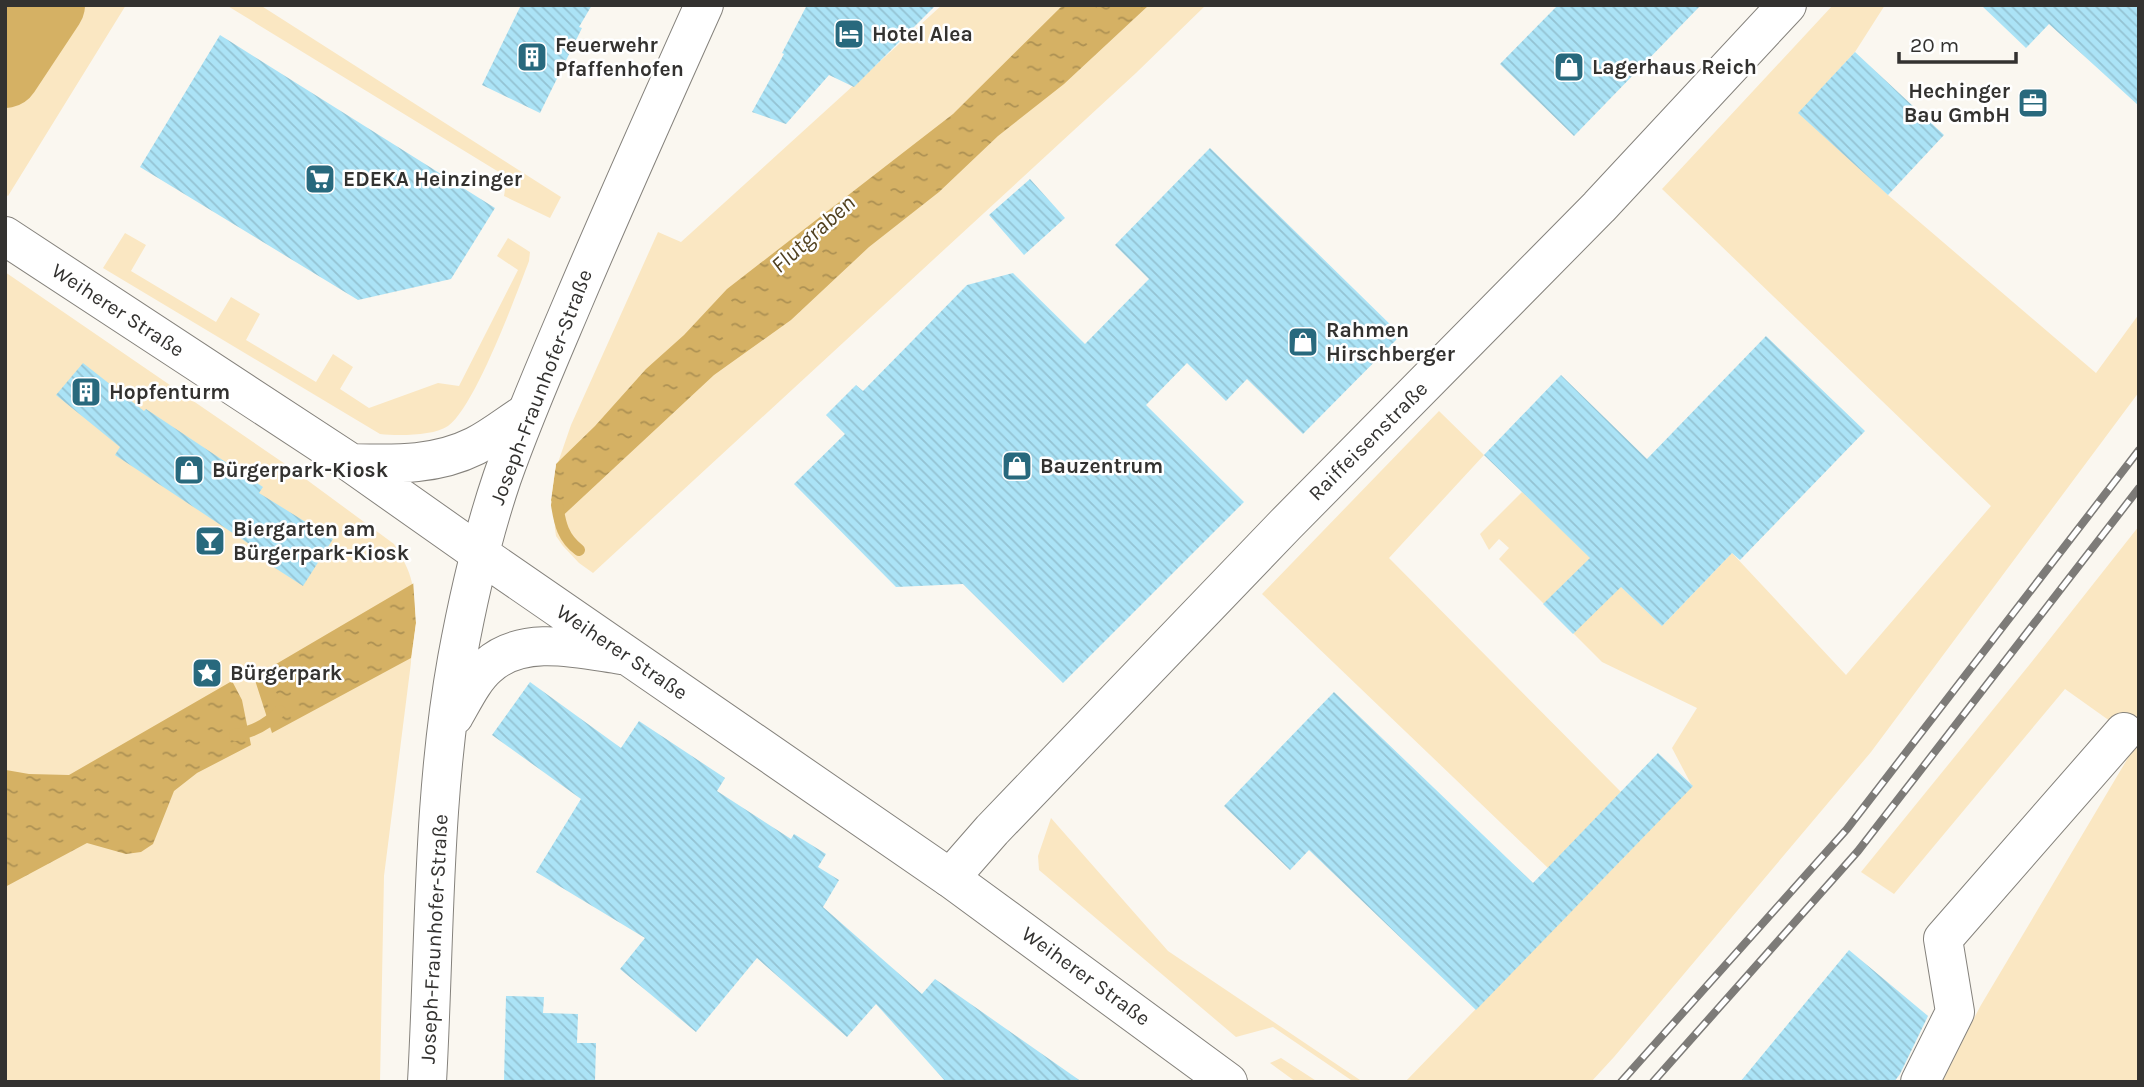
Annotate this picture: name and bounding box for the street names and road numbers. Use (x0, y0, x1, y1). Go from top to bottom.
street label: Weiherer Straße (47, 258, 189, 362)
street label: Joseph-Fraunhofer-Straße (485, 266, 597, 508)
street label: Raiffeisenstraße (1304, 377, 1432, 505)
street label: Weiherer Straße (552, 599, 692, 705)
street label: Joseph-Fraunhofer-Straße (415, 814, 453, 1064)
street label: Weiherer Straße (1017, 921, 1155, 1031)

